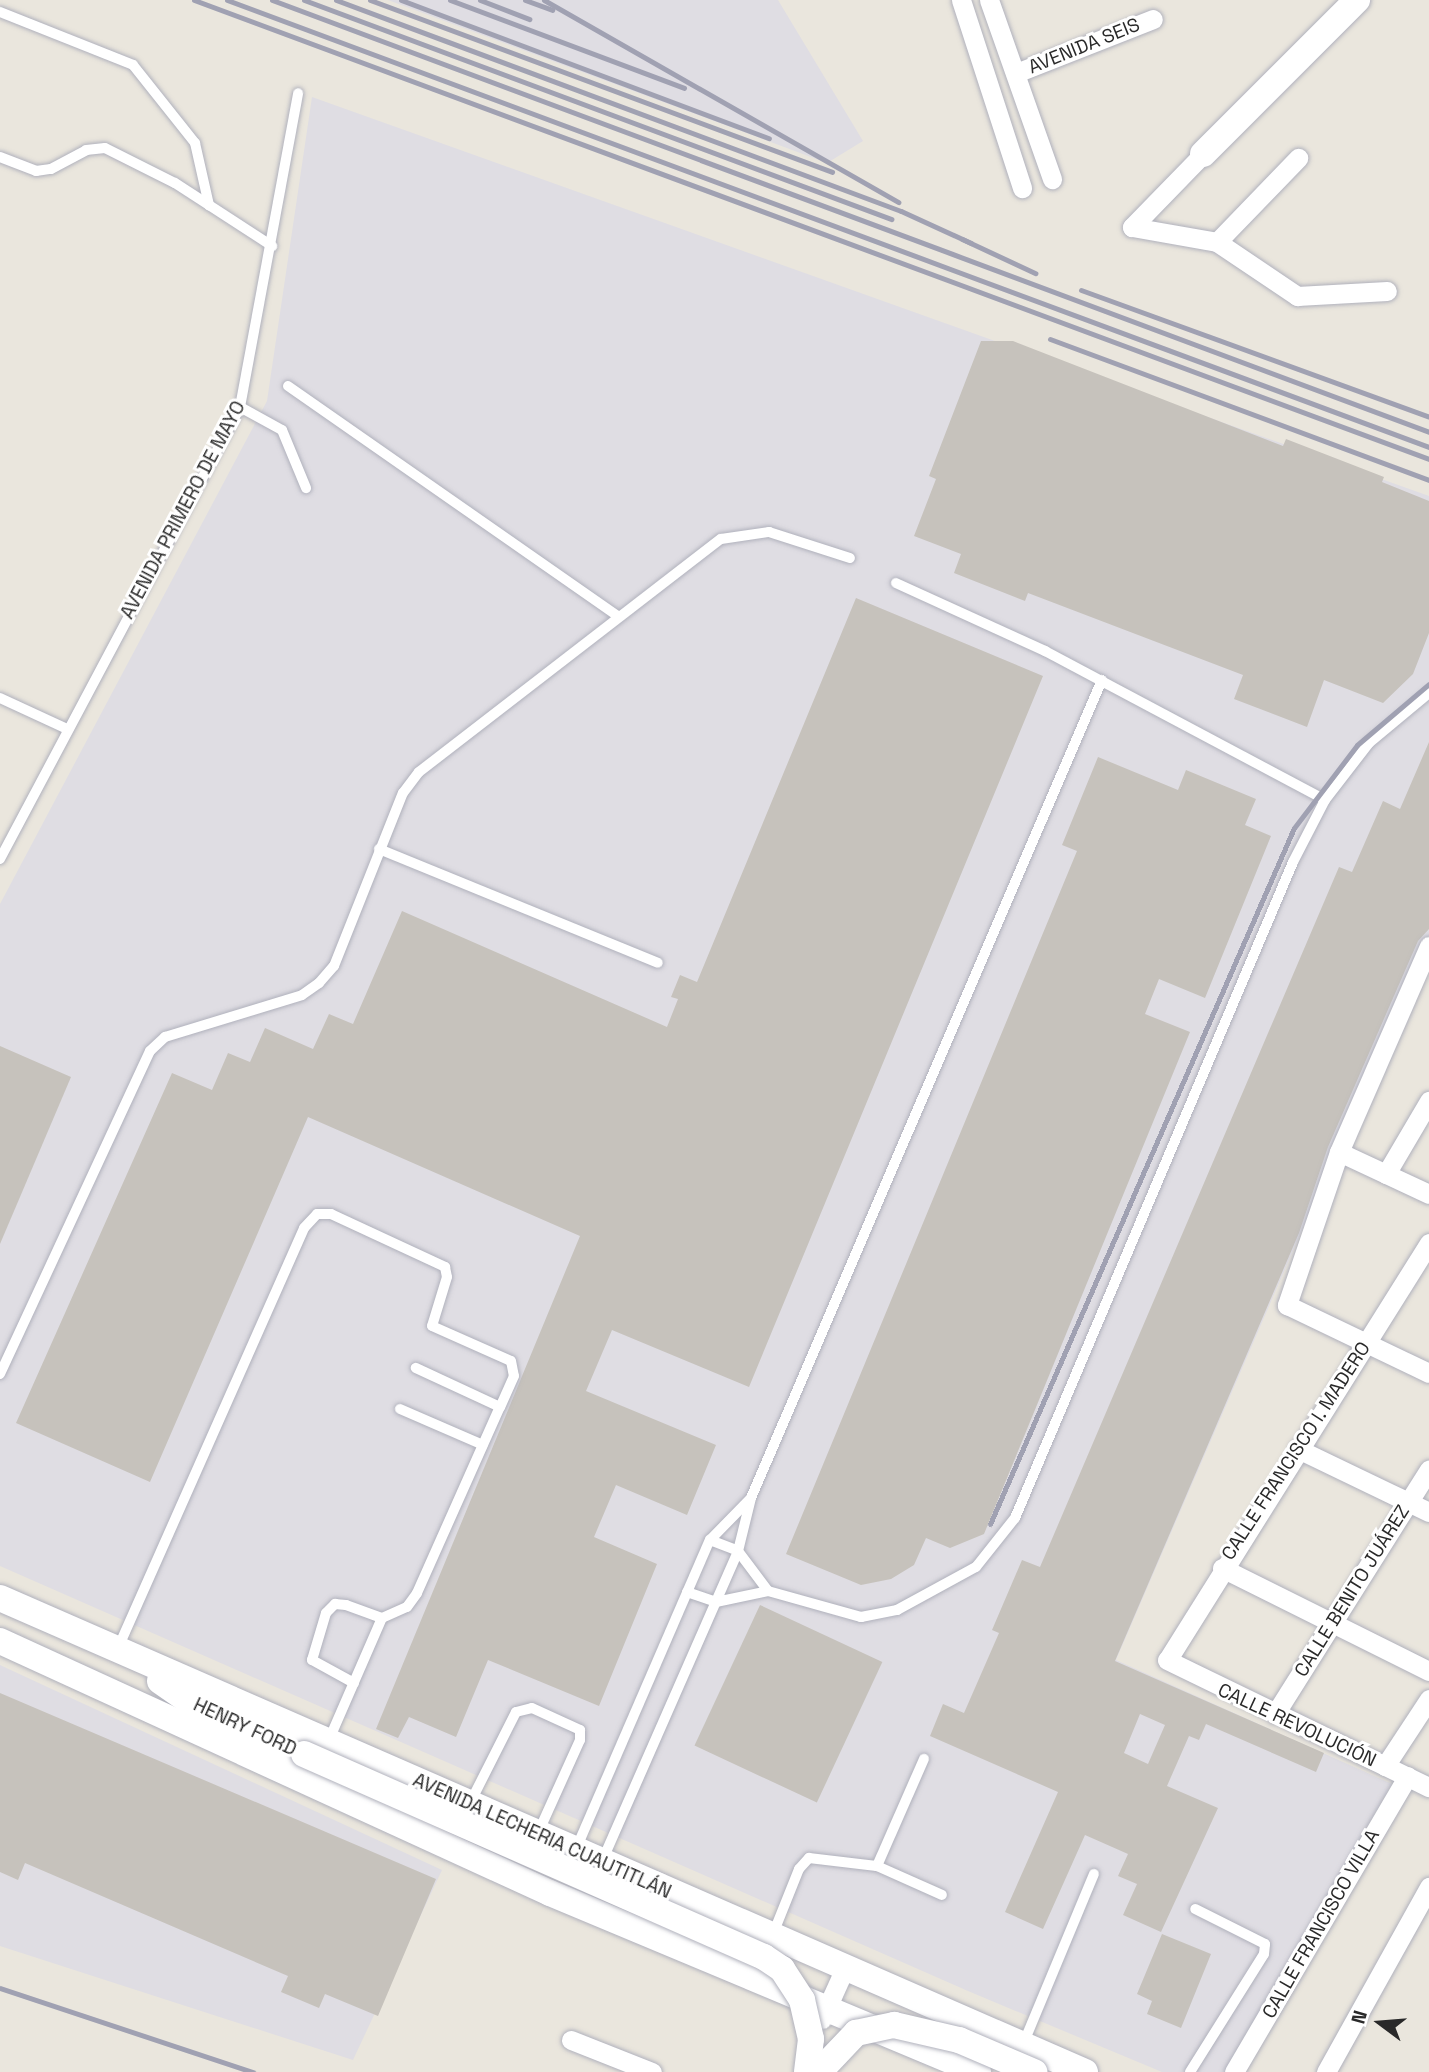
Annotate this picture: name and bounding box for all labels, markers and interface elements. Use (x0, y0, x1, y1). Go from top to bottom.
street label: AVENIDA SEIS (1025, 13, 1143, 79)
street label: AVENIDA PRIMERO DE MAYO (116, 397, 250, 623)
street label: CALLE FRANCISCO I. MADERO (1217, 1337, 1375, 1565)
street label: CALLE BENITO JUÁREZ (1290, 1501, 1414, 1681)
street label: CALLE REVOLUCIÓN (1214, 1678, 1380, 1772)
street label: HENRY FORD (190, 1693, 300, 1761)
street label: AVENIDA LECHERIA CUAUTITLÁN (409, 1768, 675, 1904)
street label: CALLE FRANCISCO VILLA (1257, 1825, 1385, 2023)
north arrow (1345, 1988, 1415, 2058)

